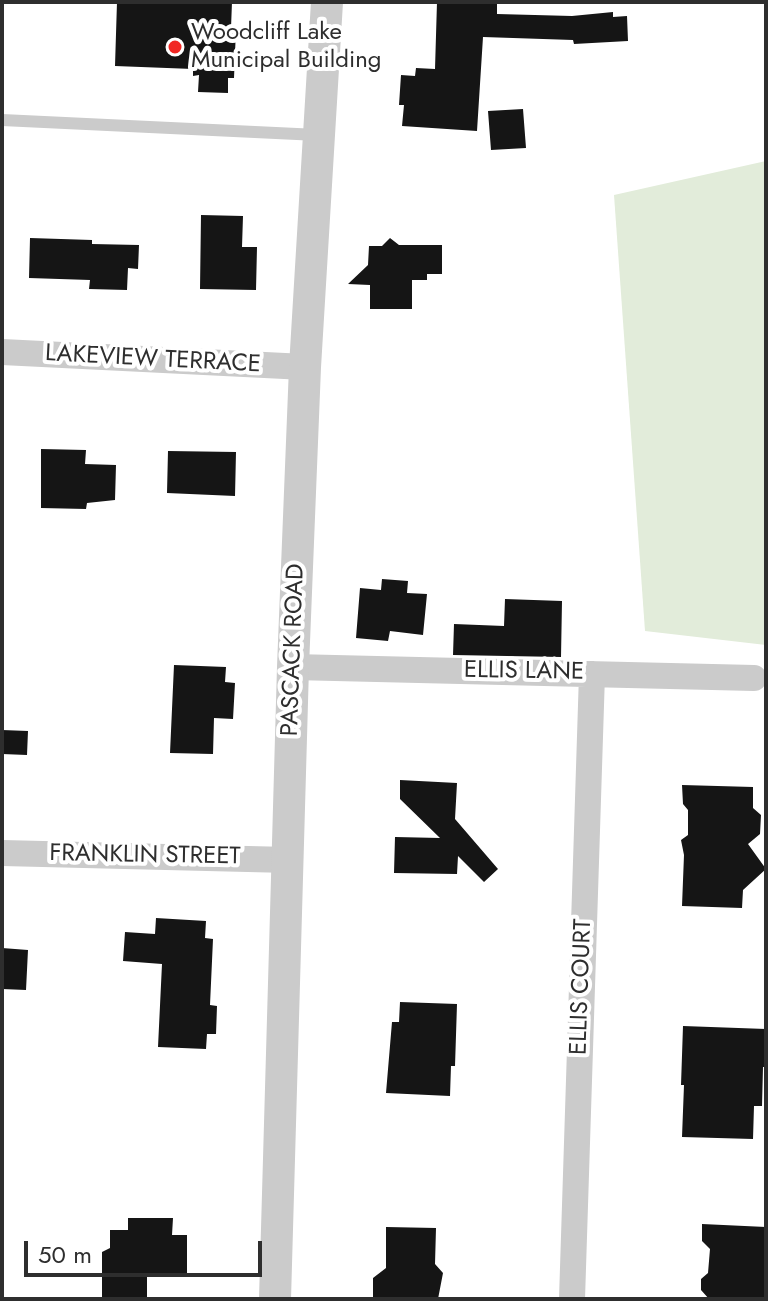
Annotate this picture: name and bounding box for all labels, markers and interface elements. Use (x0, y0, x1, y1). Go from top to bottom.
place label: Woodcliff Lake Municipal Building (191, 19, 381, 75)
marker: Woodcliff Lake Municipal Building (166, 38, 184, 56)
street label: LAKEVIEW TERRACE (44, 340, 262, 380)
street label: PASCACK ROAD (277, 563, 311, 737)
street label: ELLIS LANE (464, 657, 584, 687)
street label: FRANKLIN STREET (49, 840, 241, 872)
street label: ELLIS COURT (565, 919, 599, 1055)
scale bar (28, 1225, 266, 1275)
text: 50 m (38, 1237, 92, 1272)

